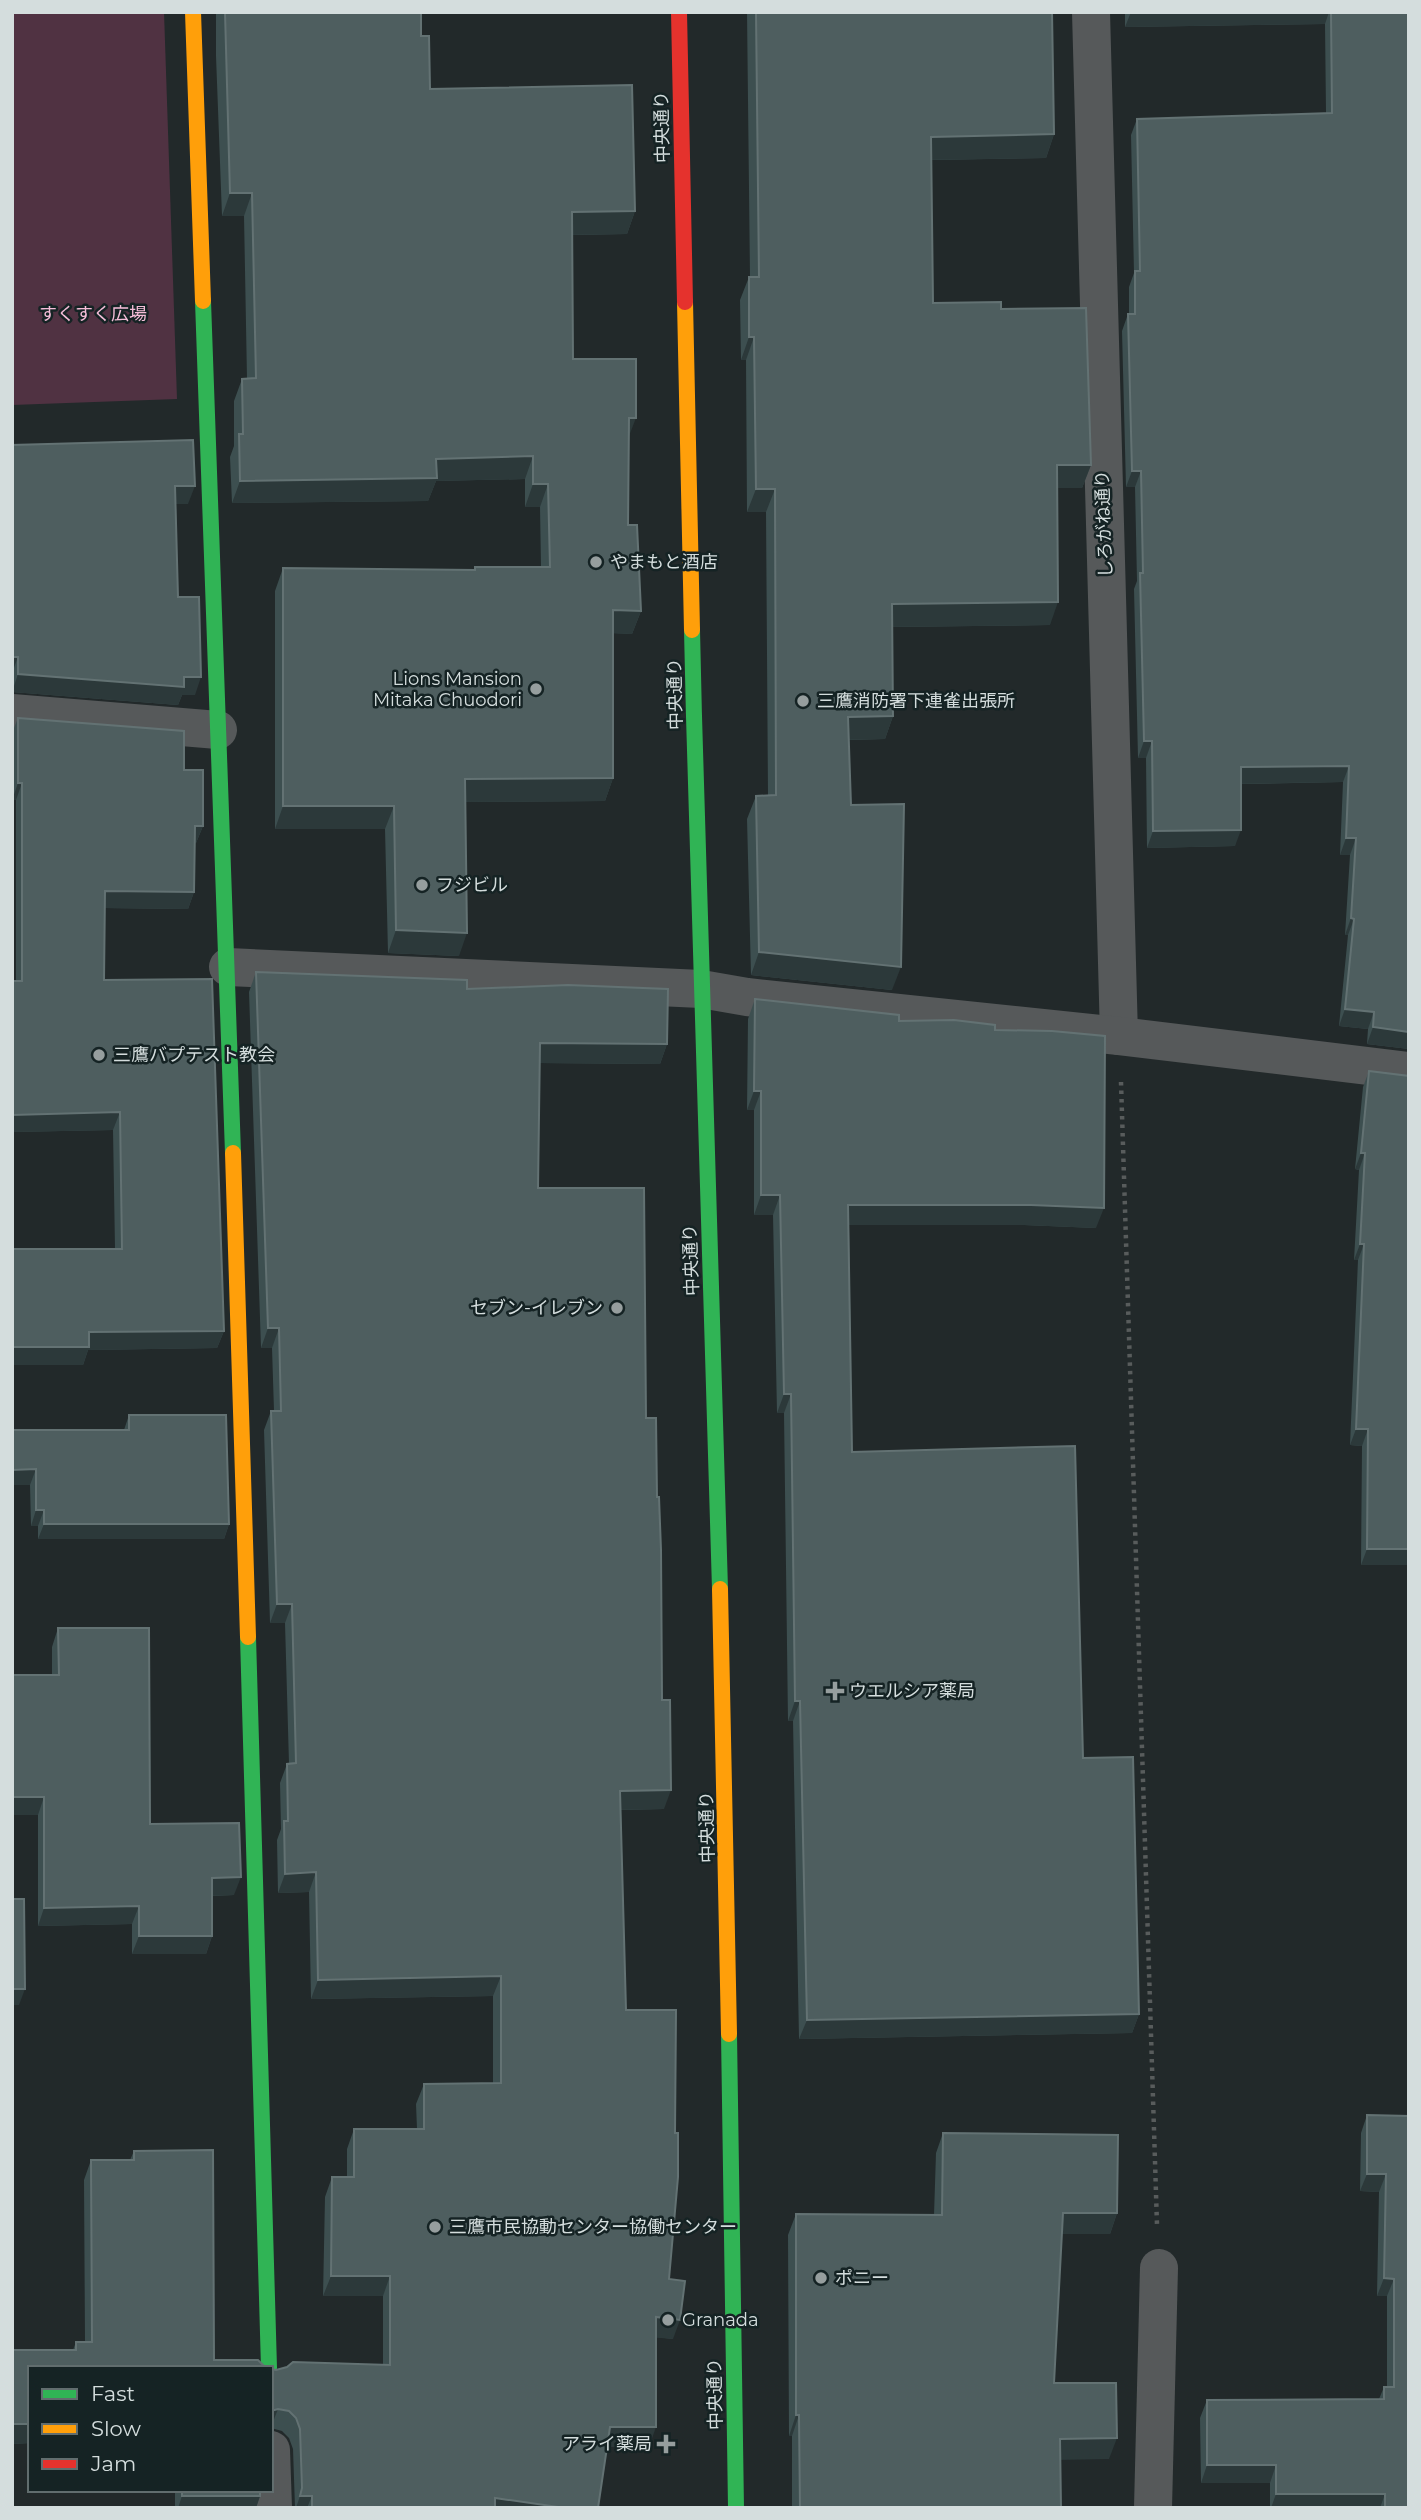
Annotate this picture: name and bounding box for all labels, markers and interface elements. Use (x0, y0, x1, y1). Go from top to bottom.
street label: 中央通り (650, 91, 674, 163)
park label: すくすく広場 (39, 303, 147, 325)
street label: しろがね通り (1091, 470, 1117, 578)
place label: やまもと酒店 (610, 551, 718, 573)
marker: やまもと酒店 (588, 554, 604, 570)
street label: 中央通り (663, 658, 687, 730)
place label: Lions Mansion Mitaka Chuodori (373, 668, 522, 711)
marker: Lions Mansion Mitaka Chuodori (528, 681, 544, 697)
place label: 三鷹消防署下連雀出張所 (817, 690, 1015, 712)
marker: 三鷹消防署下連雀出張所 (795, 693, 811, 709)
place label: フジビル (436, 874, 508, 896)
marker: フジビル (414, 877, 430, 893)
place label: 三鷹バプテスト教会 (113, 1044, 275, 1066)
marker: 三鷹バプテスト教会 (91, 1047, 107, 1063)
street label: 中央通り (679, 1224, 703, 1296)
place label: セブン-イレブン (470, 1297, 603, 1319)
marker: セブン-イレブン (609, 1300, 625, 1316)
place label: ウエルシア薬局 (849, 1680, 975, 1702)
marker: ウエルシア薬局 (827, 1683, 843, 1699)
street label: 中央通り (695, 1791, 719, 1863)
place label: 三鷹市民協動センター協働センター (449, 2216, 737, 2238)
marker: 三鷹市民協動センター協働センター (427, 2219, 443, 2235)
place label: ポニー (835, 2267, 889, 2289)
marker: ポニー (813, 2270, 829, 2286)
place label: Granada (682, 2309, 759, 2331)
marker: Granada (660, 2312, 676, 2328)
street label: 中央通り (703, 2358, 727, 2430)
legend (28, 2366, 273, 2492)
text: Fast (91, 2381, 135, 2406)
text: Slow (91, 2416, 141, 2441)
place label: アライ薬局 (562, 2433, 652, 2455)
marker: アライ薬局 (658, 2436, 674, 2452)
text: Jam (90, 2451, 136, 2476)

